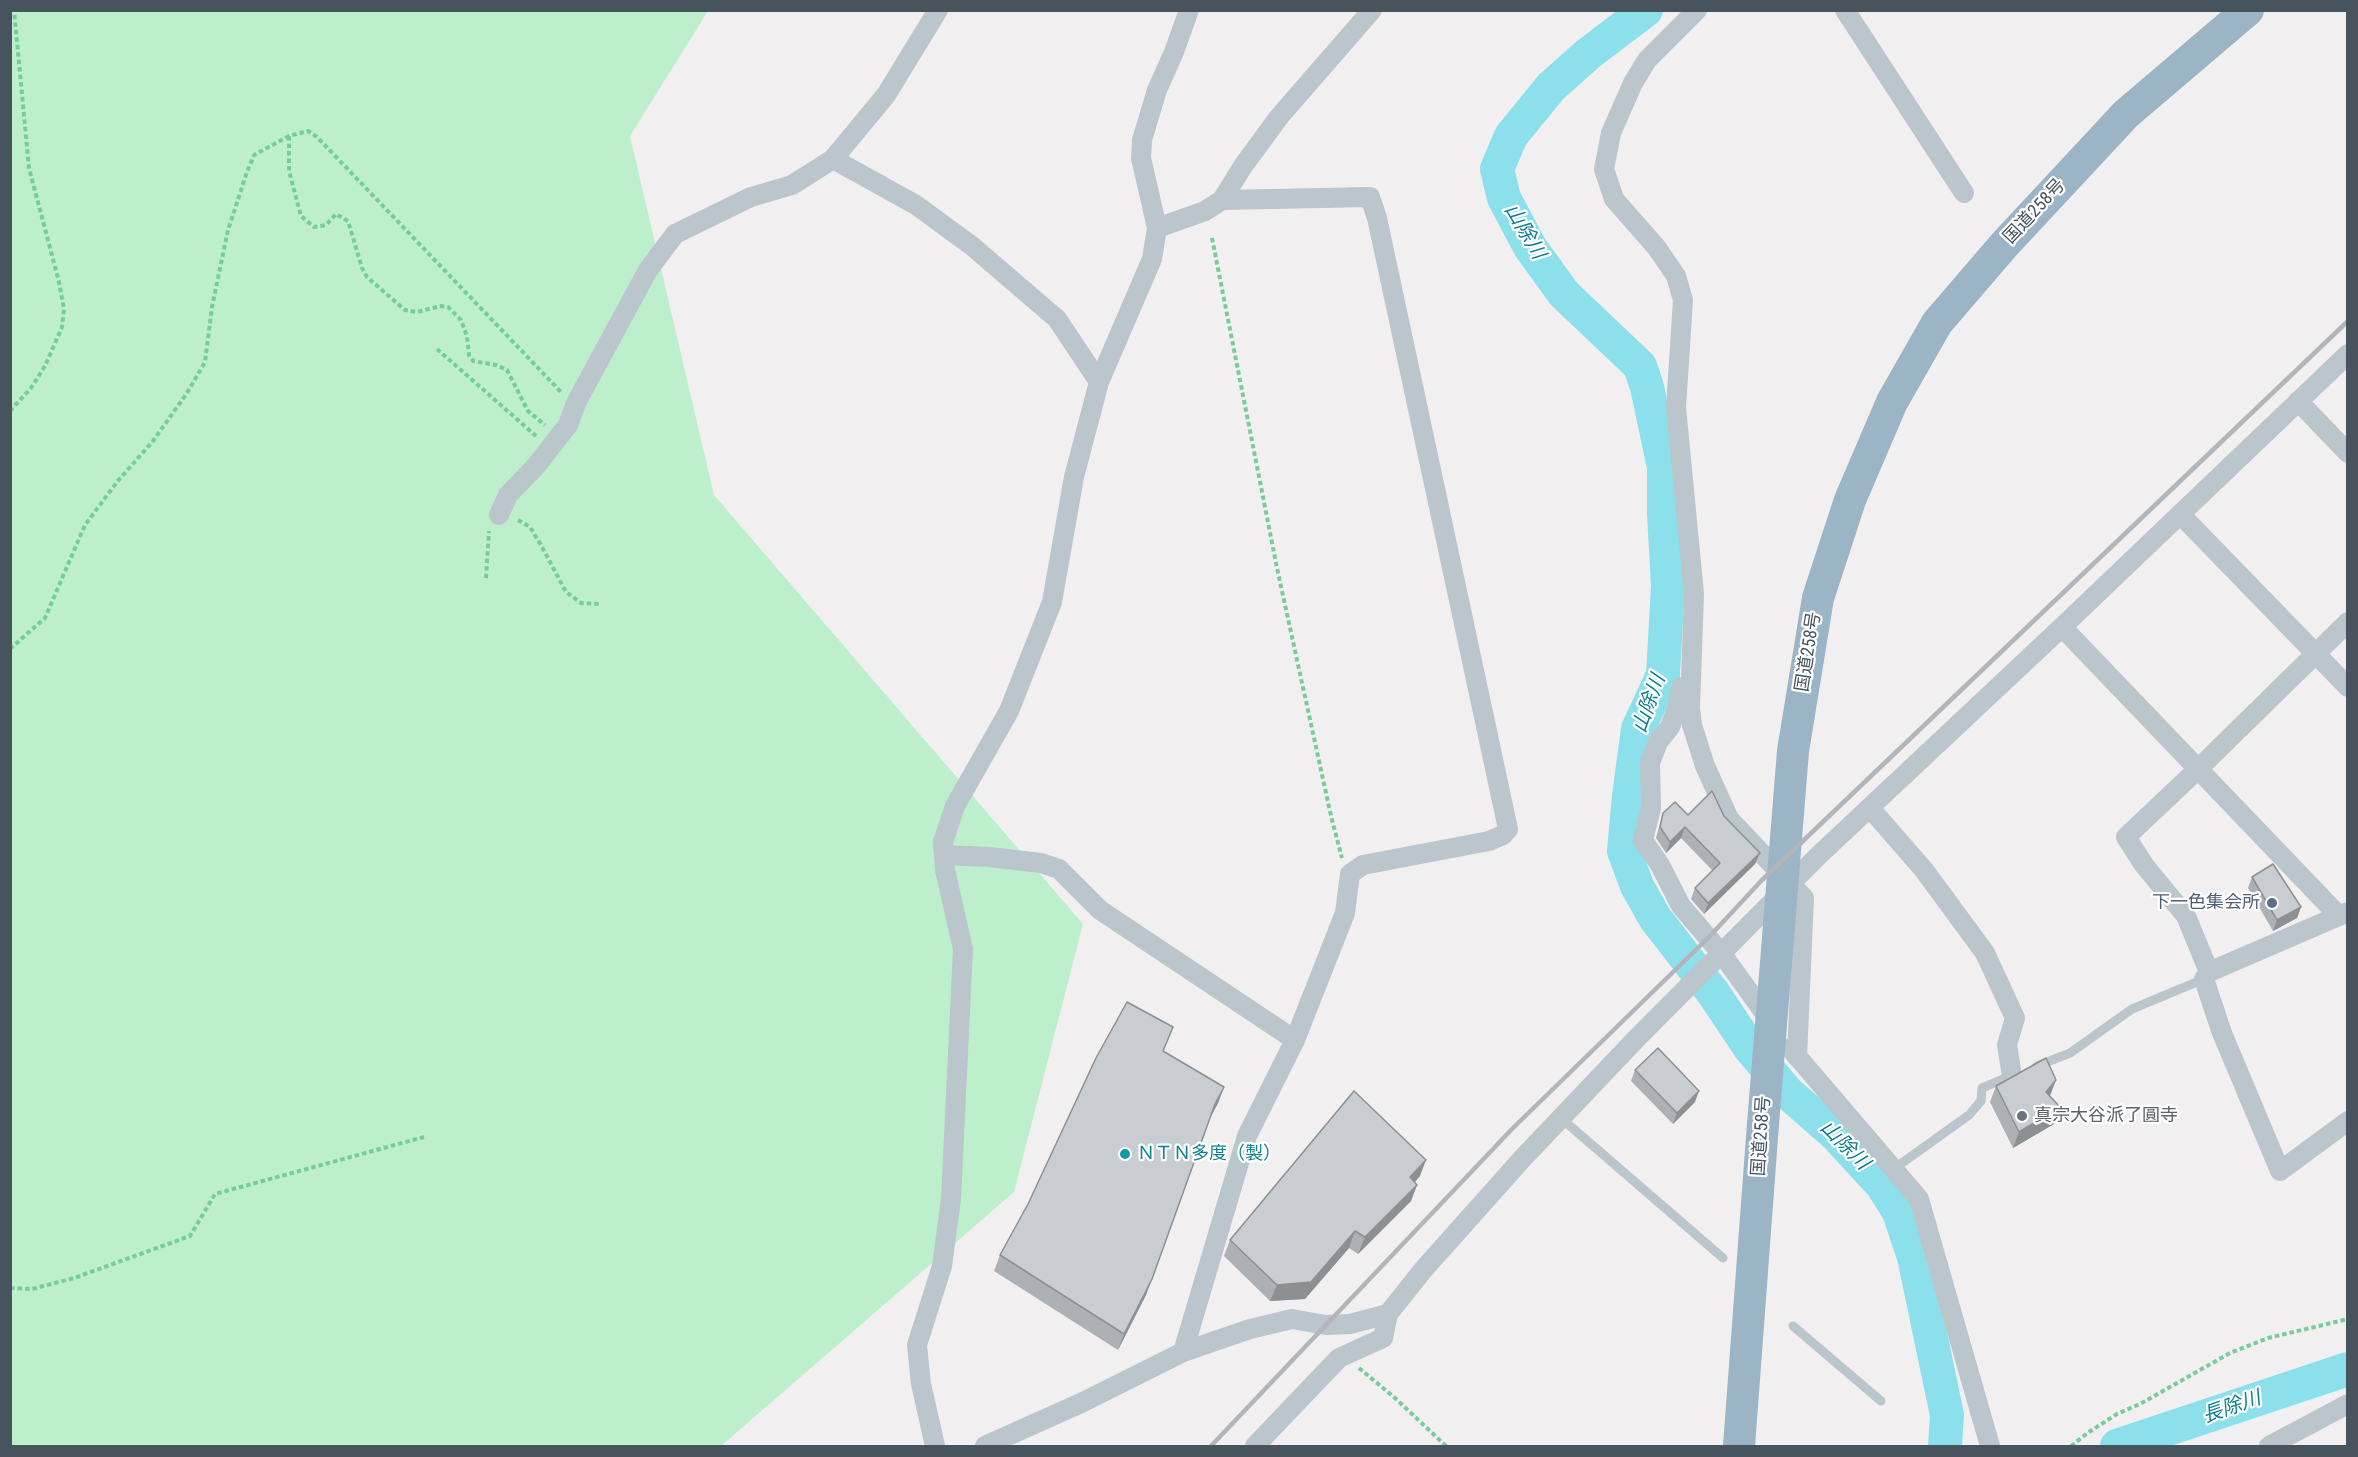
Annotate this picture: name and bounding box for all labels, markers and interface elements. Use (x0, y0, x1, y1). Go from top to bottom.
street label: 国道258号 (2000, 175, 2070, 249)
water label: 山除川 (1498, 200, 1550, 264)
street label: 国道258号 (1792, 610, 1826, 694)
water label: 山除川 (1628, 672, 1672, 736)
place label: 下一色集会所 (2152, 892, 2260, 914)
marker: 下一色集会所 (2265, 896, 2279, 910)
street label: 国道258号 (1748, 1095, 1776, 1177)
place label: 真宗大谷派了圓寺 (2034, 1105, 2178, 1127)
marker: 真宗大谷派了圓寺 (2015, 1109, 2029, 1123)
water label: 山除川 (1814, 1116, 1874, 1176)
place label: ＮＴＮ多度（製） (1137, 1143, 1281, 1165)
marker: ＮＴＮ多度（製） (1118, 1147, 1132, 1161)
water label: 長除川 (2200, 1387, 2264, 1429)

